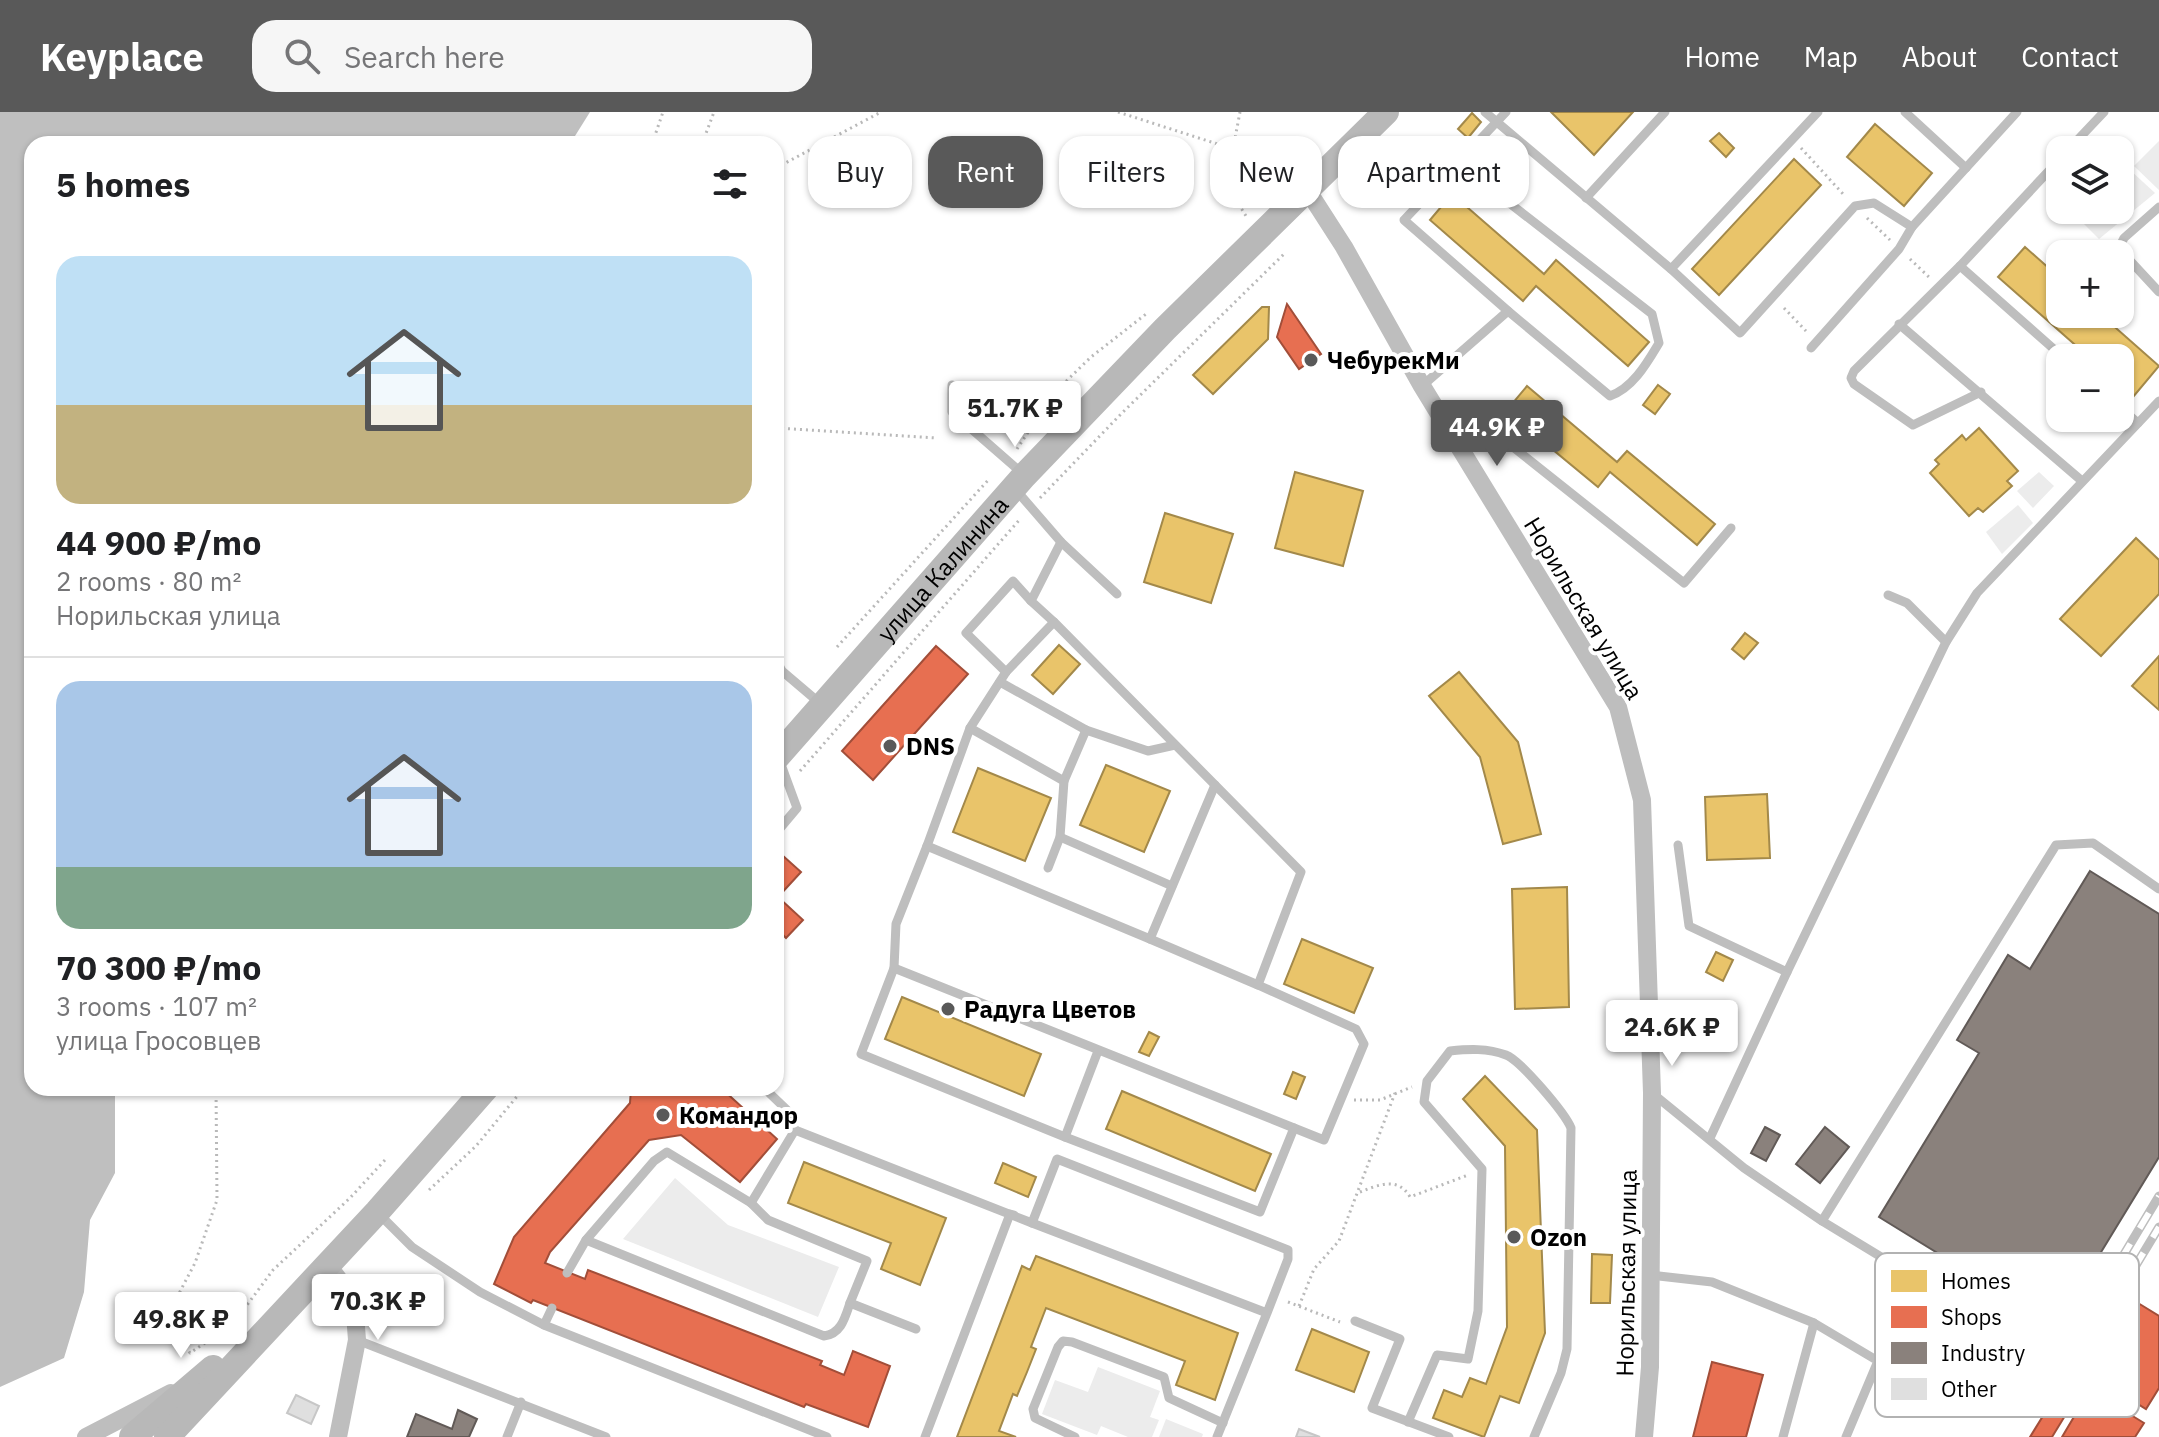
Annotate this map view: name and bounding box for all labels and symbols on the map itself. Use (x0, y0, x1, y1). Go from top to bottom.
place label: ЧебурекМи (1327, 344, 1460, 376)
marker: ЧебурекМи (1302, 351, 1320, 369)
pin: 51.7K ₽ (941, 381, 1089, 449)
pin: 44.9K ₽ (1423, 400, 1571, 468)
street label: улица Калинина (870, 489, 1015, 648)
street label: Норильская улица (1517, 511, 1651, 705)
place label: DNS (906, 730, 955, 762)
marker: DNS (881, 737, 899, 755)
place label: Радуга Цветов (964, 993, 1136, 1025)
marker: Радуга Цветов (939, 1000, 957, 1018)
pin: 24.6K ₽ (1598, 1000, 1746, 1068)
place label: Командор (679, 1099, 798, 1131)
marker: Командор (654, 1106, 672, 1124)
street label: Норильская улица (1608, 1169, 1644, 1377)
place label: Ozon (1530, 1221, 1587, 1253)
marker: Ozon (1505, 1228, 1523, 1246)
legend (1875, 1253, 2139, 1417)
text: Homes (1941, 1266, 2011, 1295)
pin: 70.3K ₽ (304, 1274, 452, 1342)
pin: 49.8K ₽ (107, 1292, 255, 1360)
text: Shops (1941, 1302, 2002, 1331)
text: Industry (1941, 1338, 2025, 1367)
text: Other (1941, 1374, 1997, 1403)

